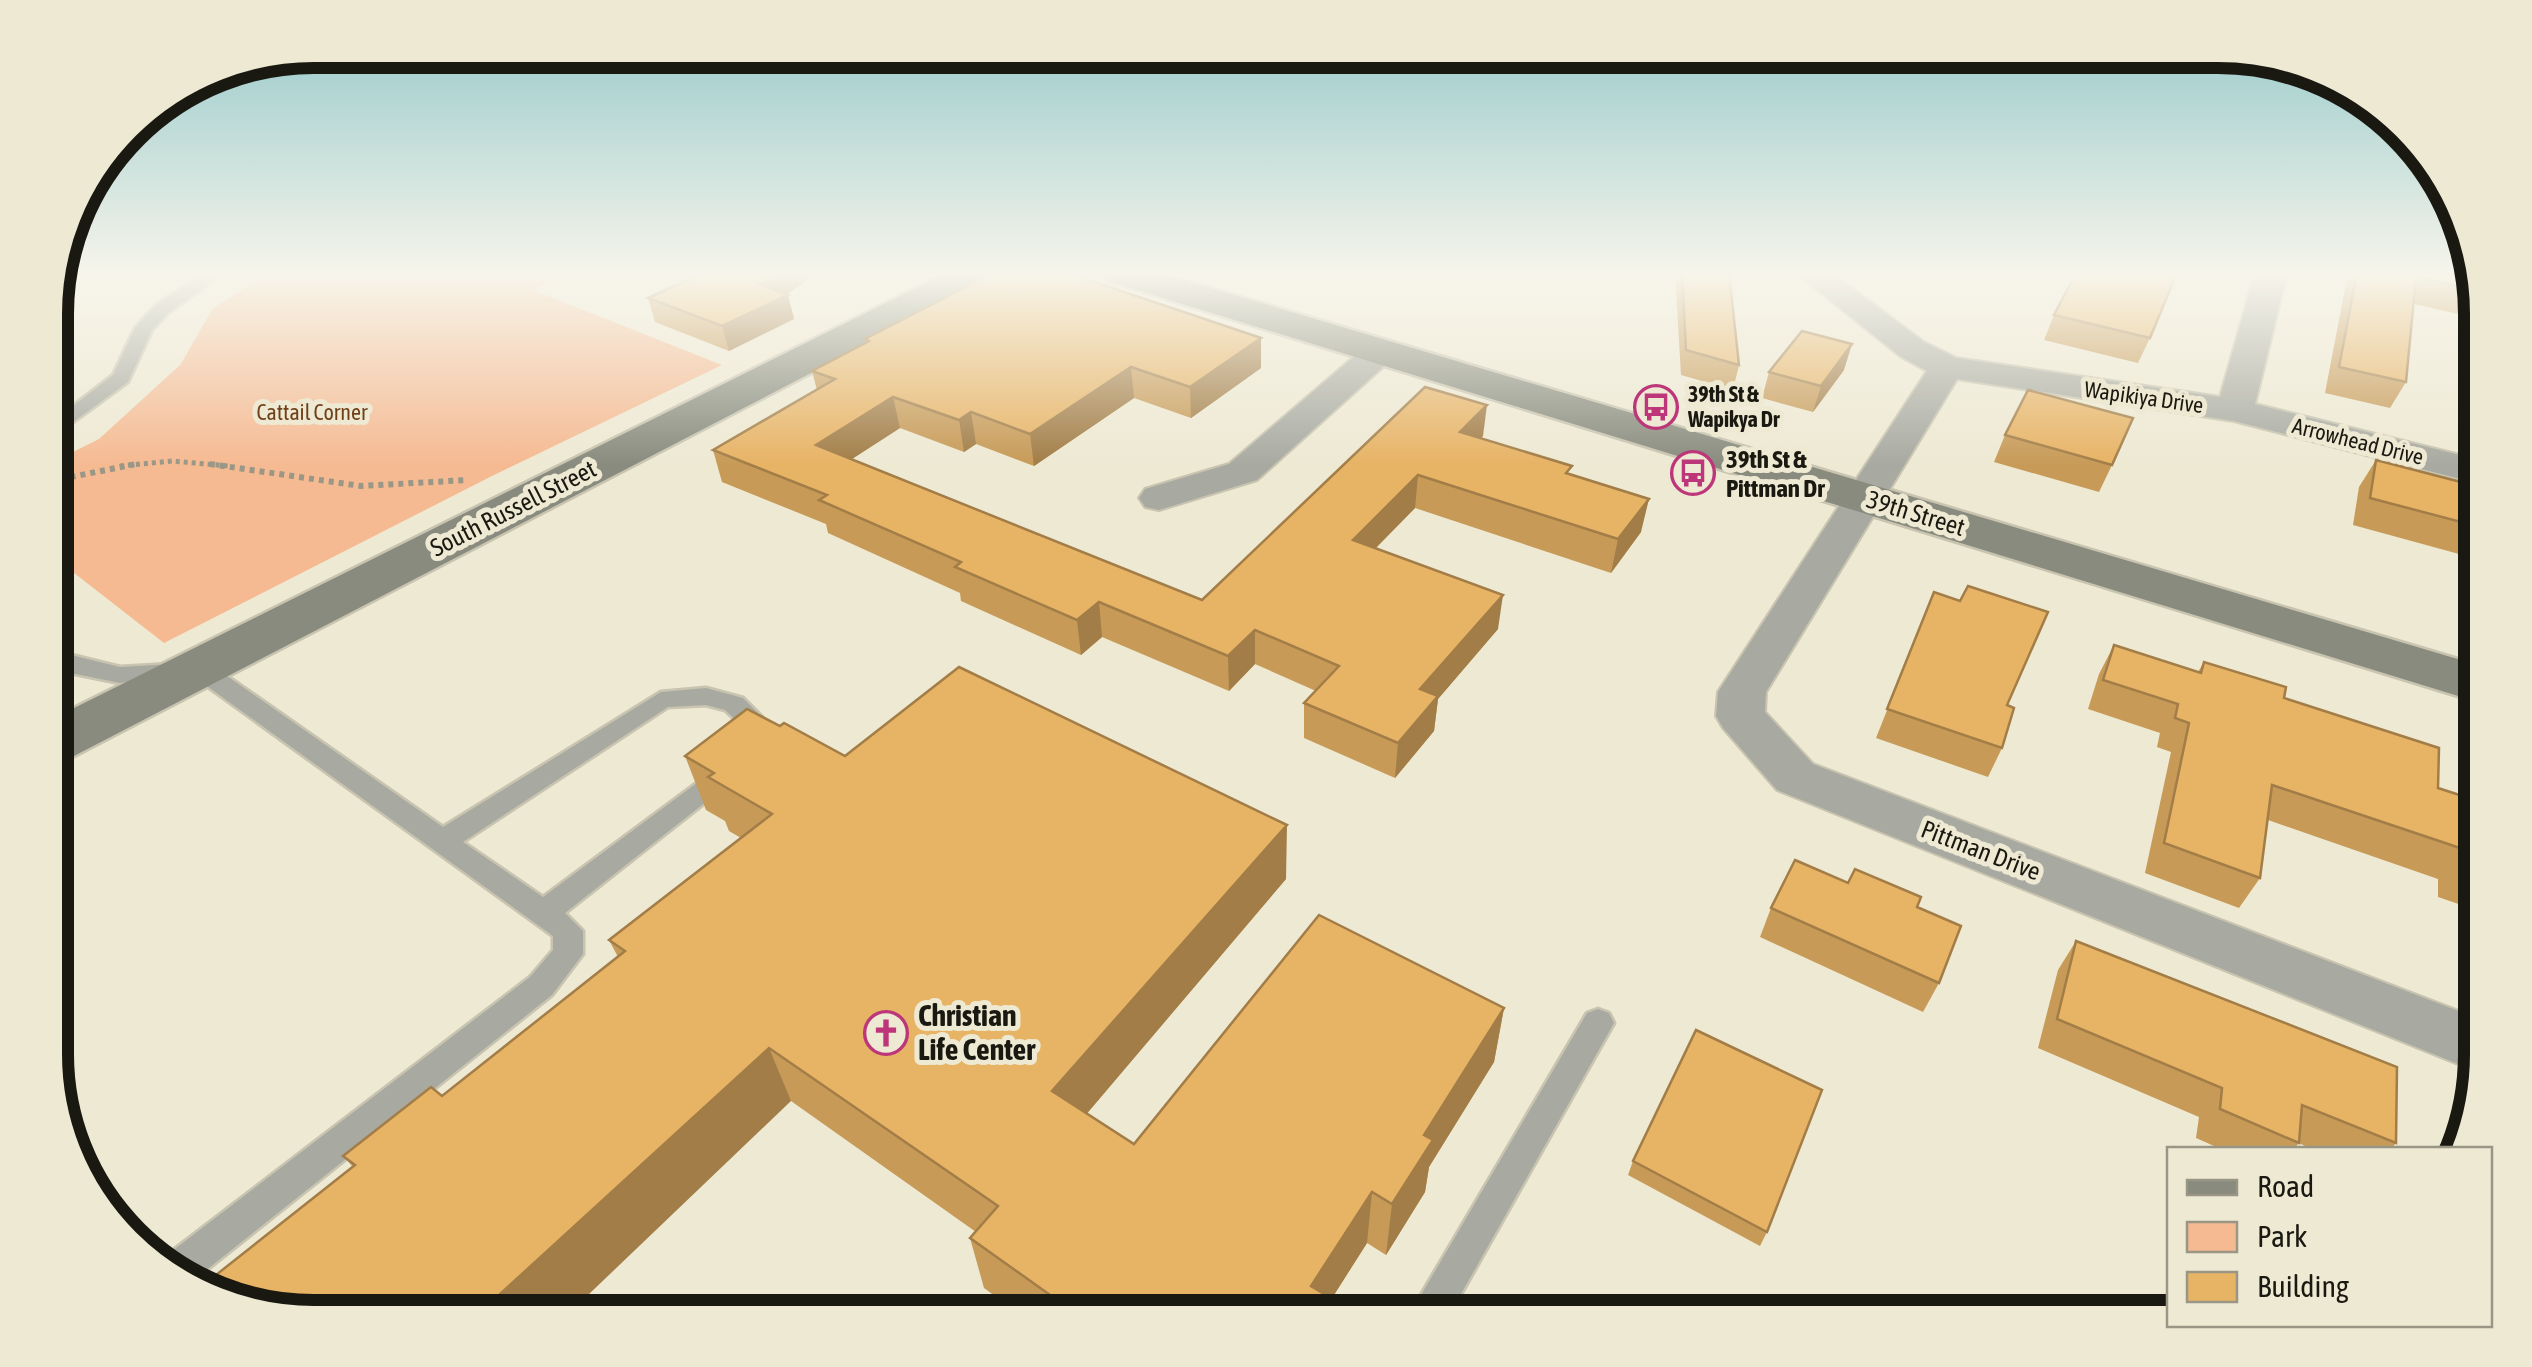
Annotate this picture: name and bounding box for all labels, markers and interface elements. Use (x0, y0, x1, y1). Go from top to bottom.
street label: Wapikiya Drive (2083, 376, 2205, 418)
place label: 39th St & Wapikya Dr (1687, 381, 1780, 432)
bus stop icon: 39th St & Wapikya Dr (1633, 384, 1679, 430)
park label: Cattail Corner (257, 399, 368, 425)
street label: Arrowhead Drive (2290, 412, 2426, 470)
place label: 39th St & Pittman Dr (1726, 445, 1825, 502)
bus stop icon: 39th St & Pittman Dr (1670, 450, 1716, 496)
street label: South Russell Street (425, 454, 601, 562)
street label: 39th Street (1864, 485, 1968, 541)
street label: Pittman Drive (1917, 814, 2045, 886)
place label: Christian Life Center (918, 998, 1036, 1066)
church icon: Christian Life Center (863, 1010, 909, 1056)
legend (2167, 1147, 2492, 1327)
text: Road (2257, 1169, 2314, 1203)
text: Park (2257, 1219, 2307, 1253)
text: Building (2257, 1269, 2349, 1303)

